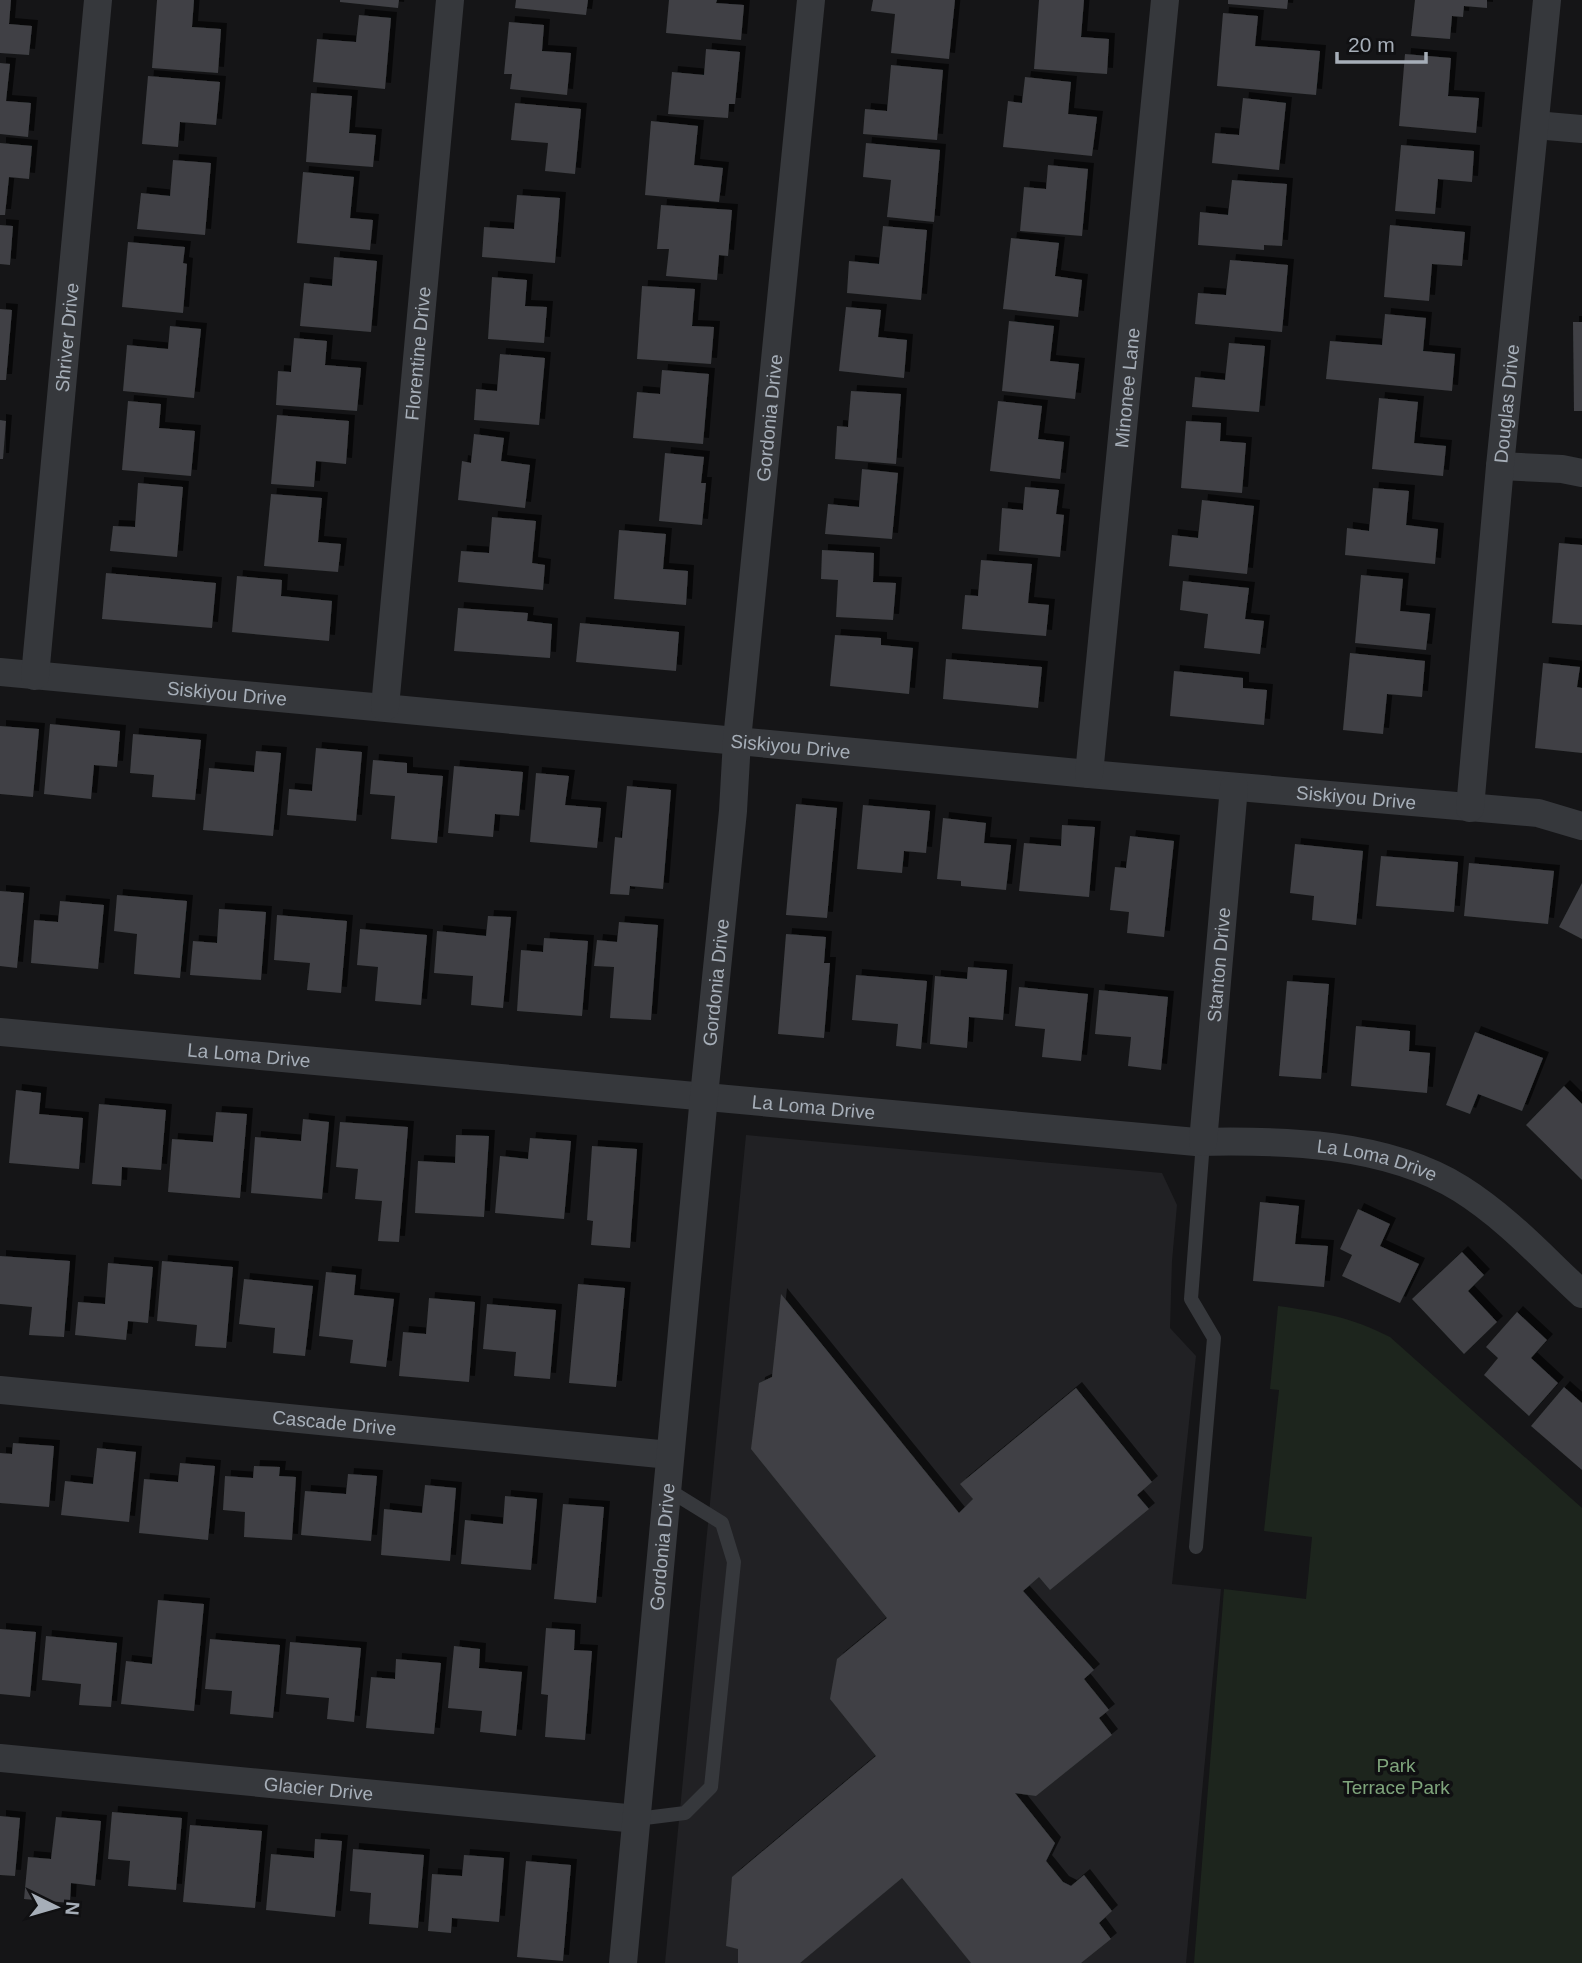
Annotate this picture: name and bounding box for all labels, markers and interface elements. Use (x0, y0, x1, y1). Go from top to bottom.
scale bar (1337, 21, 1426, 65)
text: 20 m (1348, 33, 1395, 56)
street label: Shriver Drive (51, 282, 82, 393)
street label: Florentine Drive (401, 286, 434, 421)
street label: Minonee Lane (1111, 327, 1143, 449)
street label: Douglas Drive (1490, 343, 1523, 464)
street label: Gordonia Drive (752, 353, 786, 483)
street label: Siskiyou Drive (166, 677, 288, 709)
street label: Siskiyou Drive (730, 730, 851, 762)
street label: Siskiyou Drive (1295, 782, 1417, 813)
street label: Stanton Drive (1203, 906, 1234, 1023)
street label: Gordonia Drive (699, 918, 732, 1047)
street label: La Loma Drive (186, 1039, 311, 1071)
street label: La Loma Drive (751, 1091, 876, 1123)
street label: La Loma Drive (1316, 1135, 1441, 1185)
street label: Cascade Drive (271, 1406, 398, 1439)
street label: Gordonia Drive (645, 1482, 678, 1611)
park label: Park Terrace Park (1342, 1755, 1450, 1798)
street label: Glacier Drive (263, 1773, 374, 1804)
north arrow (21, 1872, 91, 1942)
text: N (61, 1901, 83, 1916)

